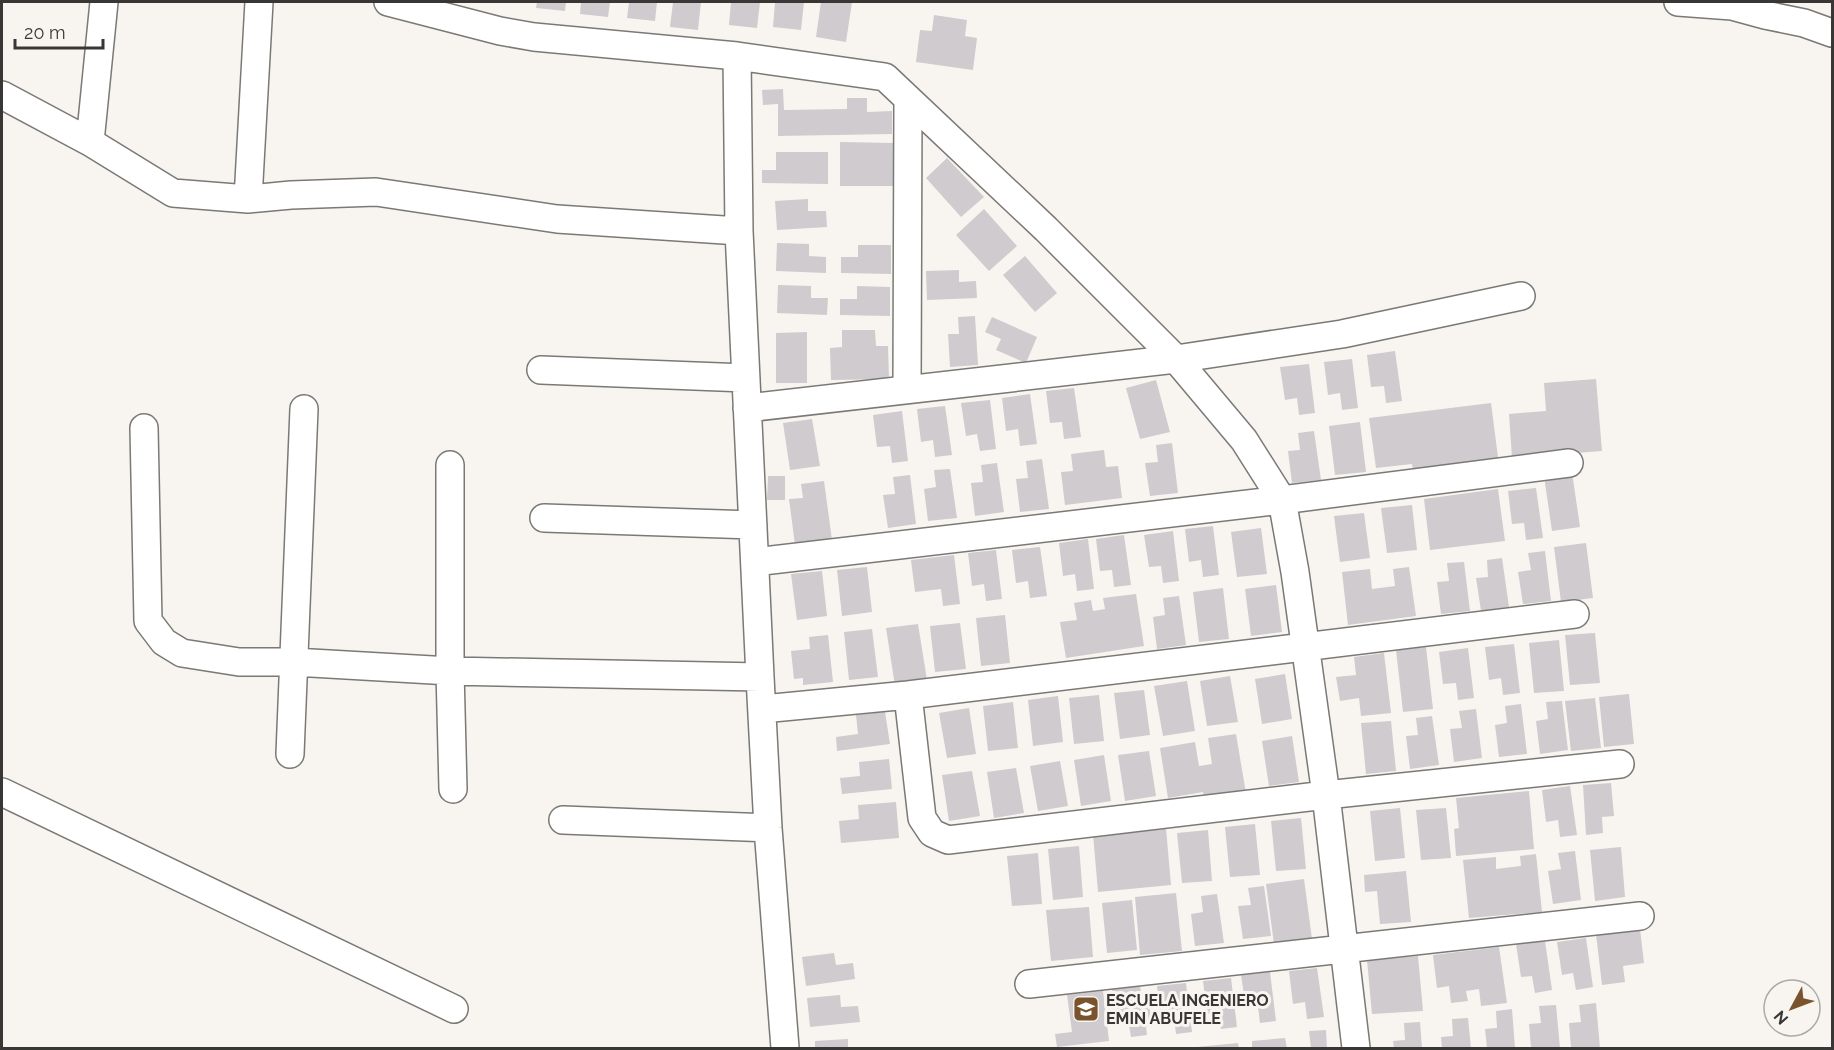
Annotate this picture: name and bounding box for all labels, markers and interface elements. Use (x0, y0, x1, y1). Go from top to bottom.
scale bar (15, 12, 104, 50)
text: 20 m (24, 22, 66, 43)
north arrow (1762, 978, 1822, 1038)
place label: ESCUELA INGENIERO EMIN ABUFELE (1106, 991, 1269, 1028)
school or university icon: ESCUELA INGENIERO EMIN ABUFELE (1071, 994, 1101, 1024)
text: N (1770, 1007, 1792, 1028)

